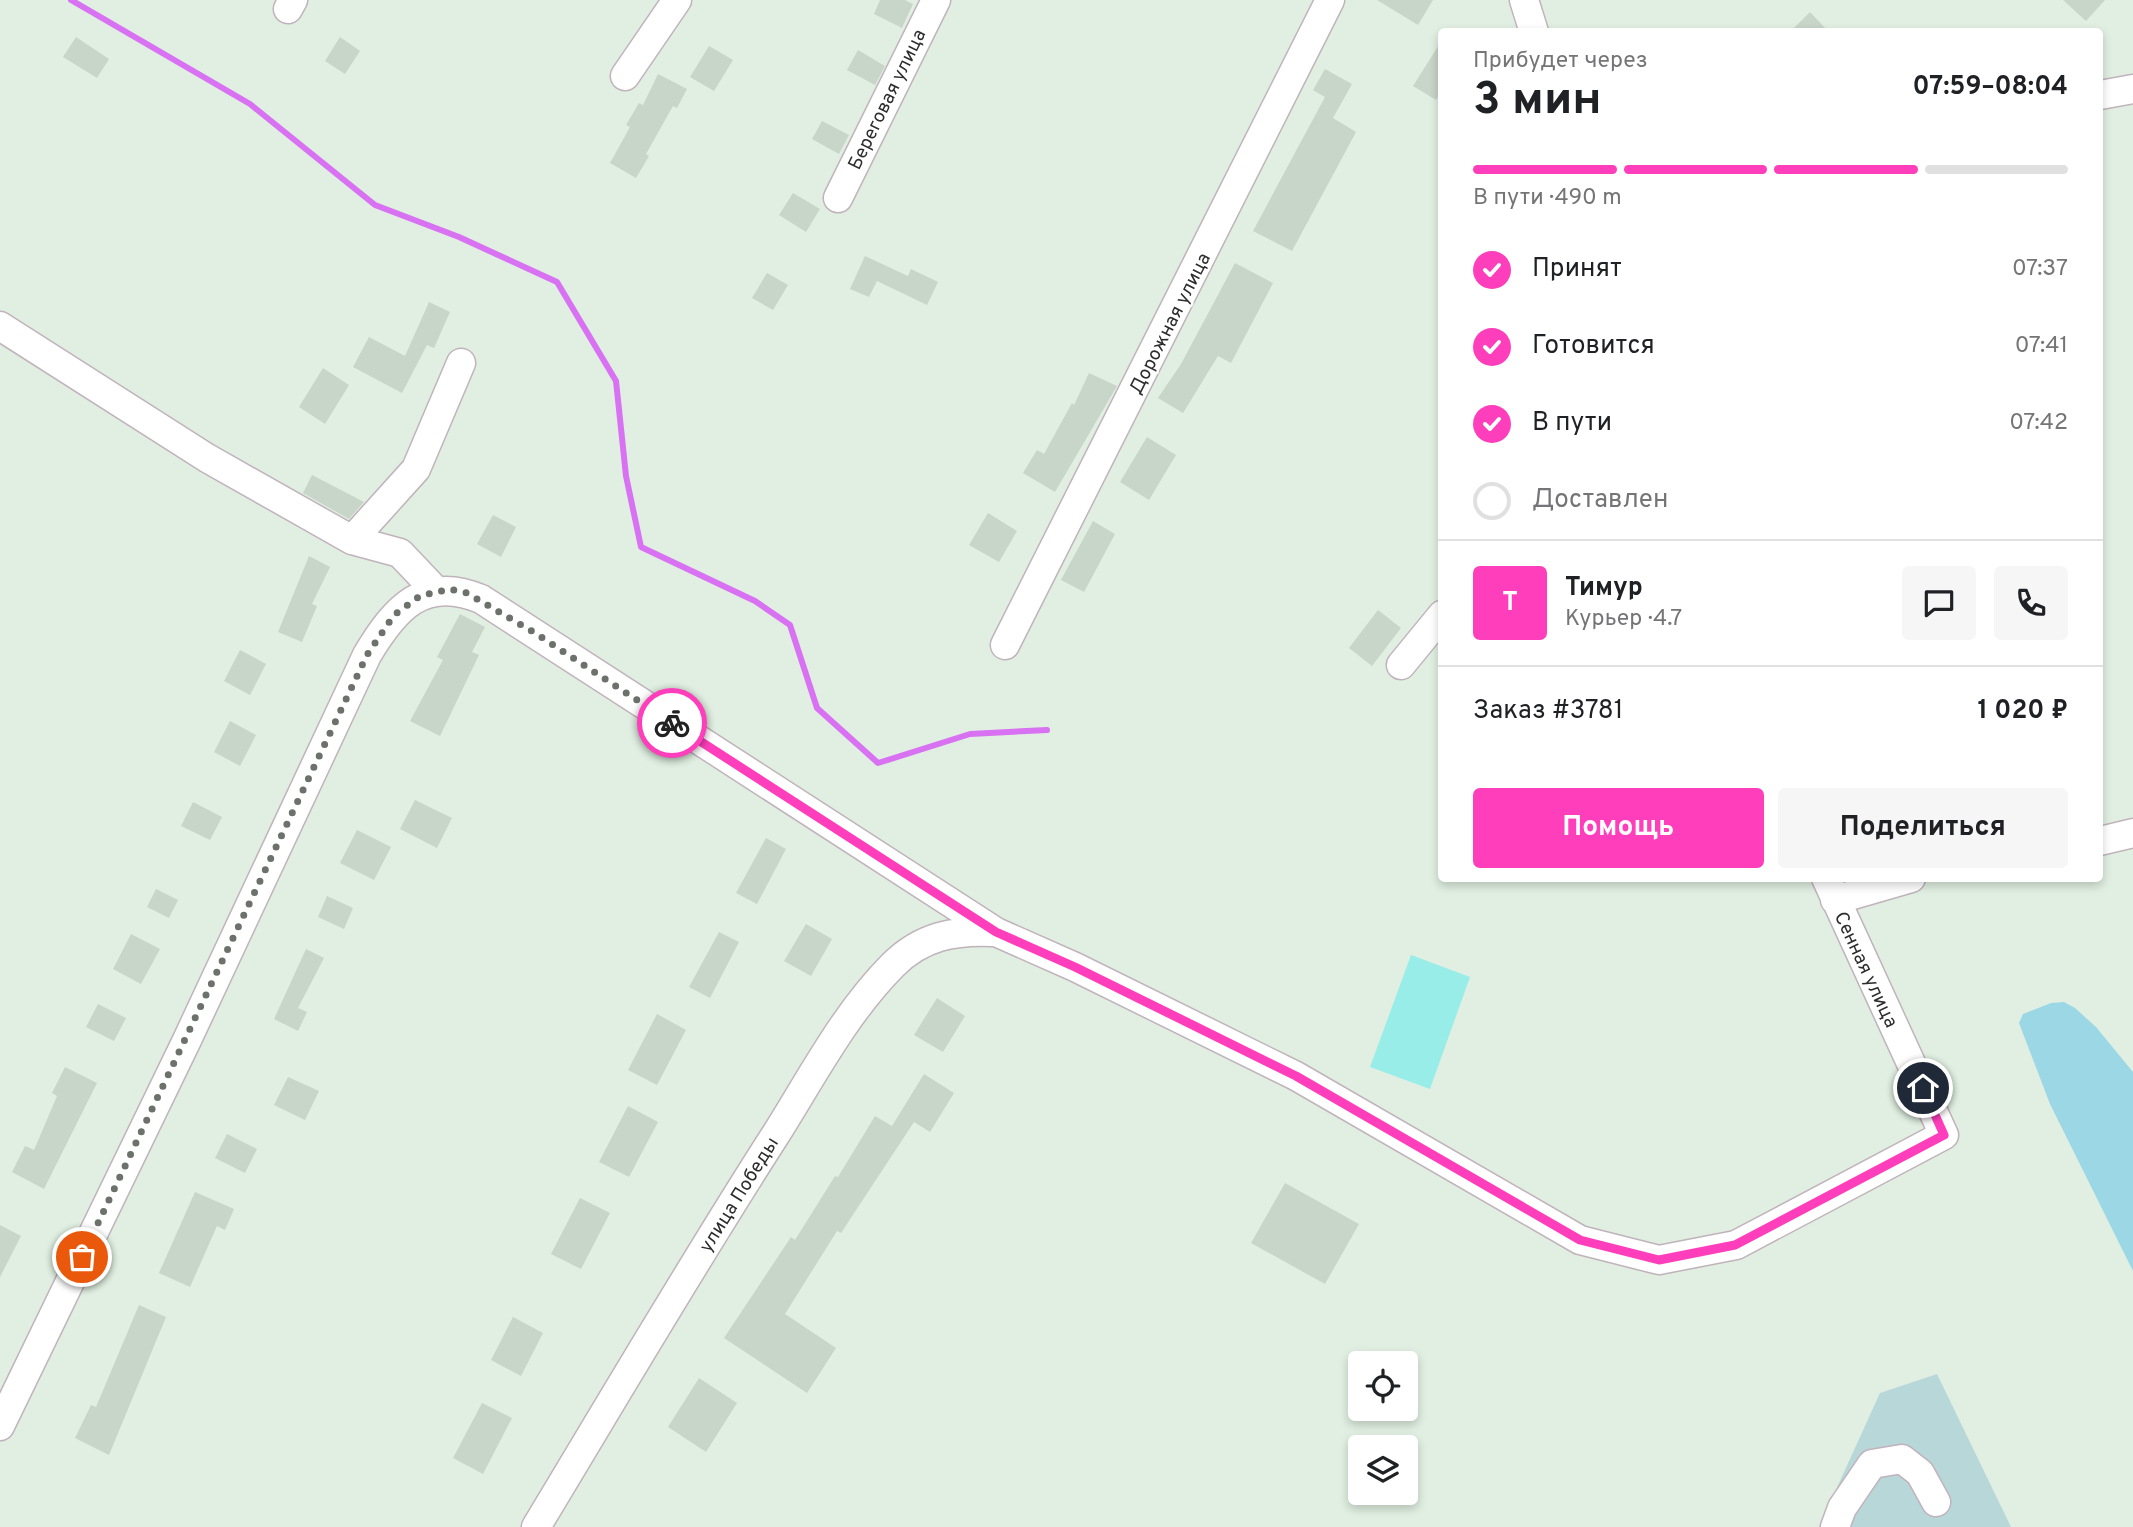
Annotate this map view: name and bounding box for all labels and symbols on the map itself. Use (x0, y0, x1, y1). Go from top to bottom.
street label: Береговая улица (843, 26, 932, 174)
street label: Дорожная улица (1125, 249, 1217, 399)
courier (637, 688, 707, 758)
street label: Сенная улица (1828, 908, 1903, 1032)
pin (1893, 1058, 1953, 1118)
street label: улица Победы (695, 1133, 785, 1257)
pin (52, 1227, 112, 1287)

